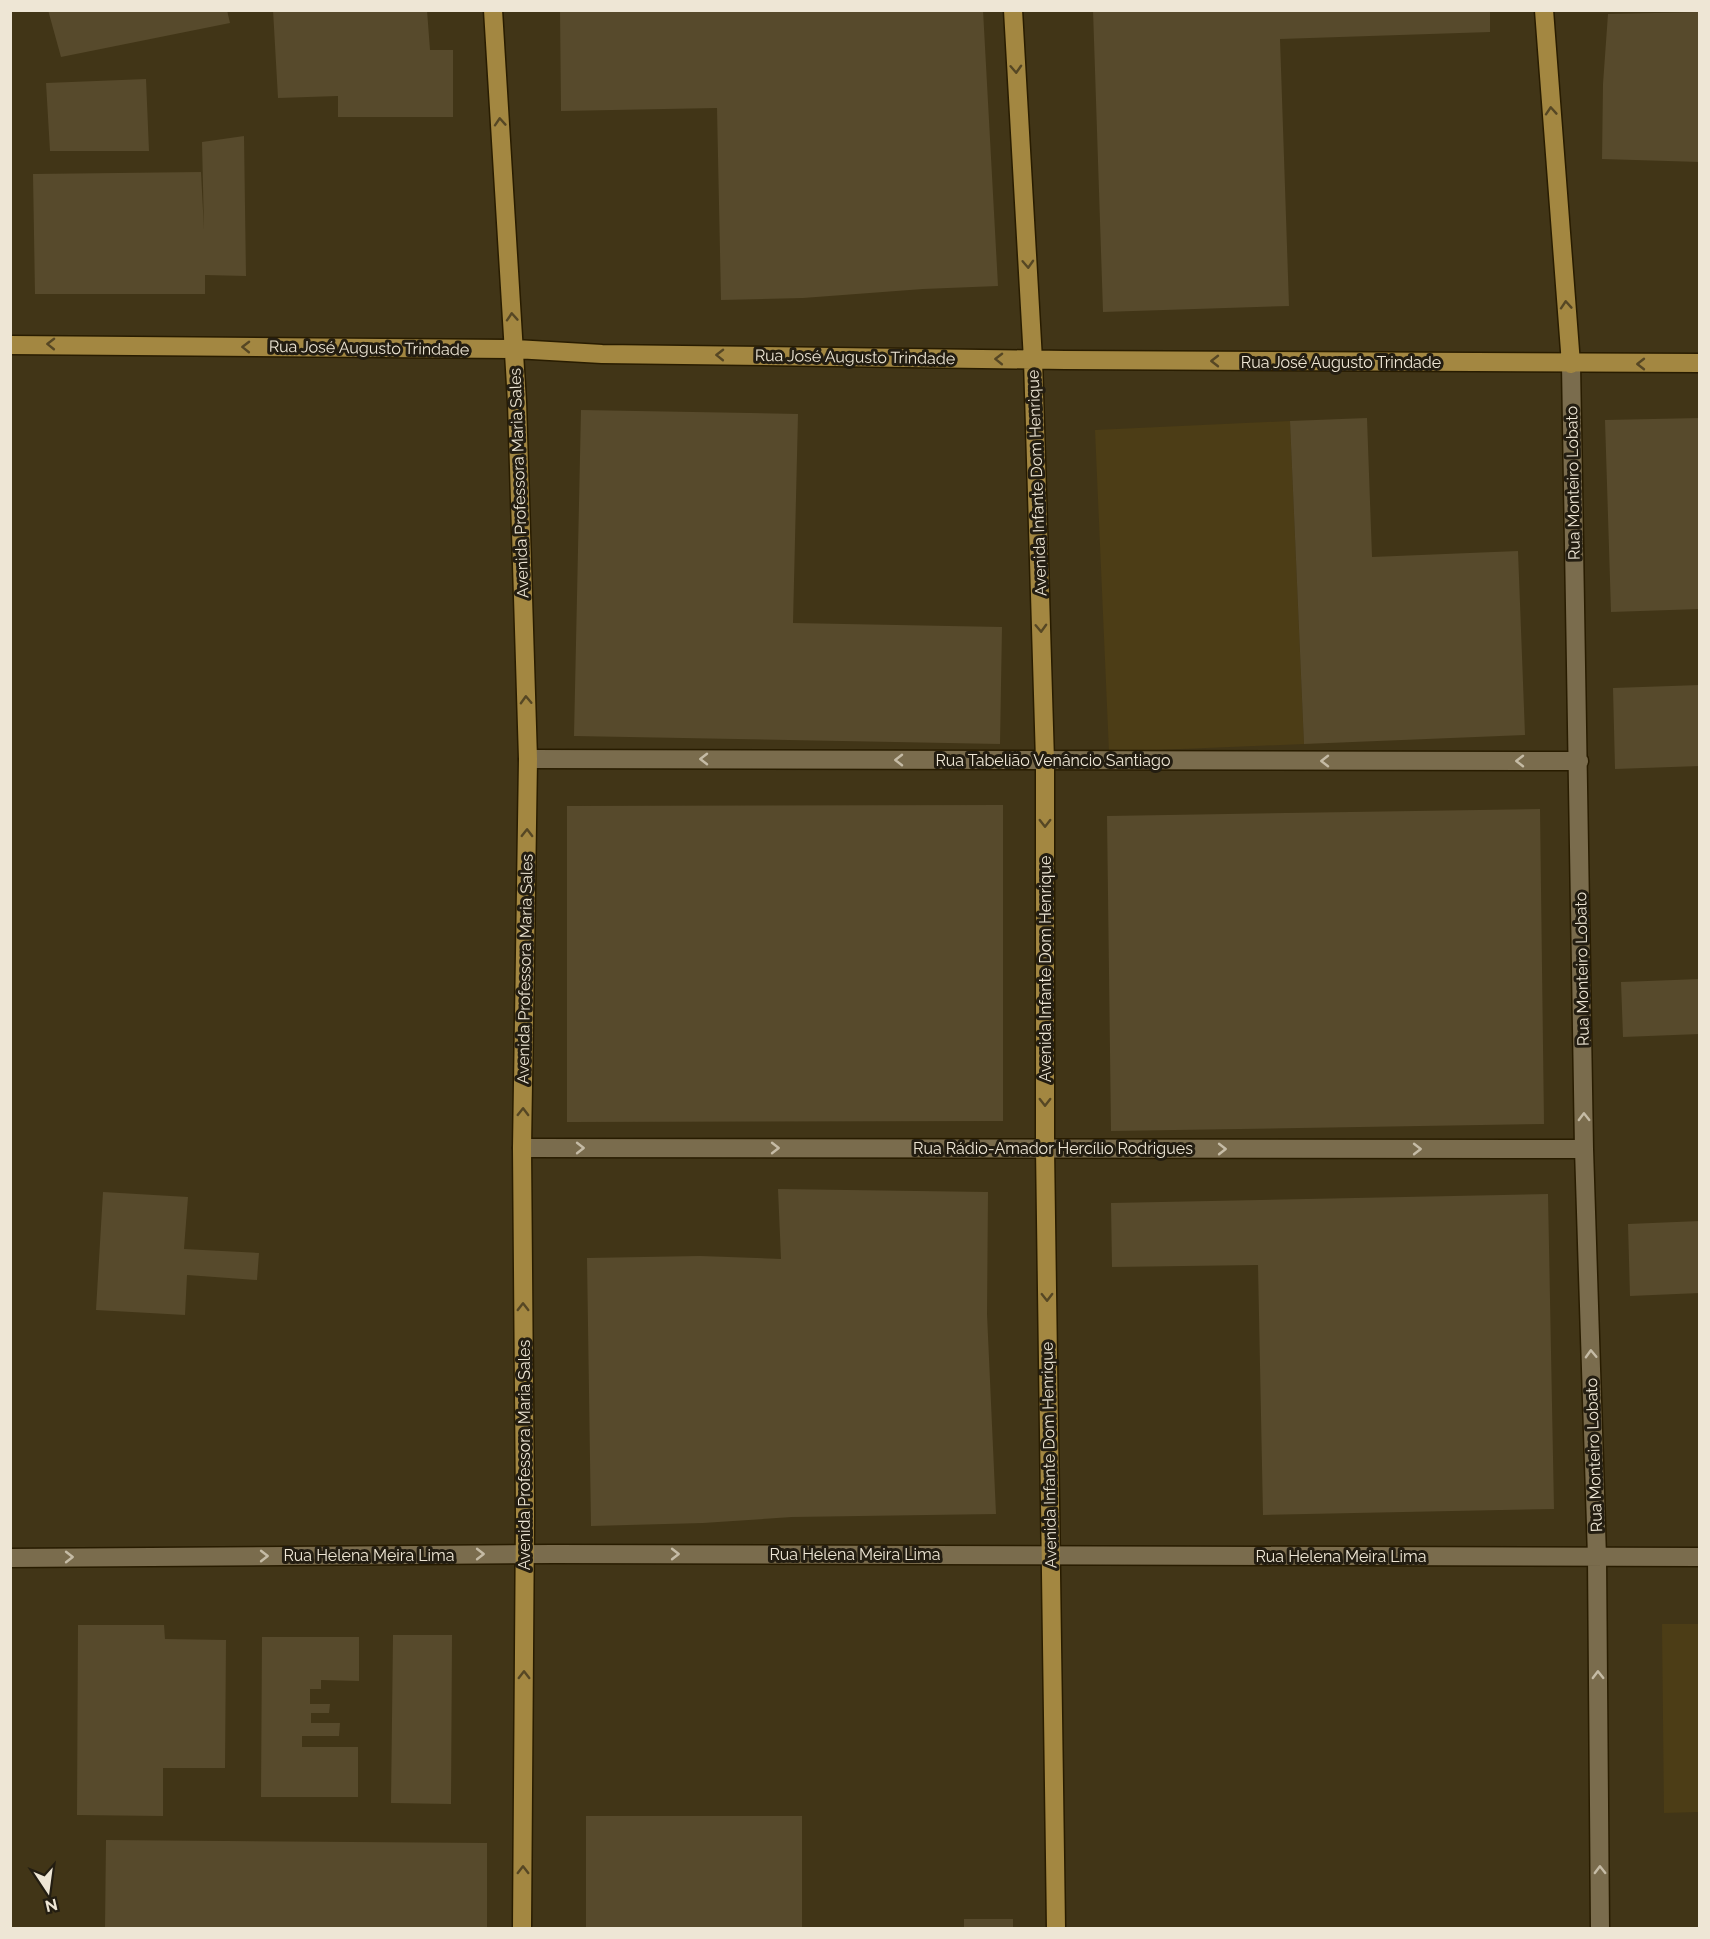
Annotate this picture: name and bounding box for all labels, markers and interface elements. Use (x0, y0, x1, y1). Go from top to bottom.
one-way arrow (1010, 64, 1023, 73)
one-way arrow (1545, 106, 1558, 115)
one-way arrow (494, 118, 507, 127)
one-way arrow (1021, 259, 1034, 268)
one-way arrow (1560, 301, 1573, 310)
one-way arrow (506, 312, 519, 321)
street label: Rua José Augusto Trindade (269, 337, 469, 359)
one-way arrow (47, 338, 56, 350)
one-way arrow (242, 340, 251, 353)
street label: Rua José Augusto Trindade (755, 346, 955, 368)
one-way arrow (716, 349, 725, 361)
one-way arrow (995, 353, 1004, 365)
street label: Rua José Augusto Trindade (1241, 353, 1441, 372)
one-way arrow (1211, 355, 1220, 367)
one-way arrow (1637, 358, 1646, 370)
street label: Avenida Professora Maria Sales (505, 367, 533, 598)
street label: Avenida Infante Dom Henrique (1024, 369, 1050, 597)
street label: Rua Monteiro Lobato (1562, 406, 1584, 560)
one-way arrow (1035, 624, 1047, 633)
one-way arrow (520, 696, 533, 705)
street label: Rua Tabelião Venâncio Santiago (936, 751, 1170, 770)
one-way arrow (700, 753, 709, 765)
one-way arrow (895, 754, 904, 766)
one-way arrow (1321, 755, 1330, 767)
one-way arrow (1516, 755, 1525, 767)
one-way arrow (1039, 818, 1051, 827)
one-way arrow (521, 828, 533, 837)
street label: Avenida Professora Maria Sales (513, 853, 537, 1084)
street label: Avenida Infante Dom Henrique (1036, 856, 1055, 1082)
street label: Rua Monteiro Lobato (1571, 892, 1593, 1046)
one-way arrow (1039, 1097, 1051, 1106)
one-way arrow (516, 1107, 529, 1116)
one-way arrow (1578, 1113, 1590, 1122)
street label: Rua Rádio-Amador Hercílio Rodrigues (913, 1139, 1193, 1158)
one-way arrow (576, 1142, 585, 1154)
one-way arrow (771, 1142, 780, 1154)
one-way arrow (1218, 1143, 1227, 1155)
one-way arrow (1413, 1143, 1422, 1155)
one-way arrow (1041, 1292, 1053, 1301)
one-way arrow (517, 1302, 529, 1311)
street label: Avenida Professora Maria Sales (515, 1340, 534, 1570)
street label: Avenida Infante Dom Henrique (1038, 1342, 1060, 1568)
one-way arrow (1584, 1350, 1597, 1359)
street label: Rua Monteiro Lobato (1582, 1378, 1606, 1532)
street label: Rua Helena Meira Lima (770, 1545, 940, 1564)
street label: Rua Helena Meira Lima (284, 1546, 454, 1565)
street label: Rua Helena Meira Lima (1256, 1547, 1426, 1566)
one-way arrow (475, 1548, 484, 1561)
one-way arrow (670, 1548, 679, 1560)
one-way arrow (259, 1550, 268, 1562)
one-way arrow (64, 1551, 73, 1563)
one-way arrow (518, 1671, 530, 1680)
one-way arrow (1592, 1671, 1604, 1680)
north arrow (18, 1861, 78, 1921)
one-way arrow (516, 1866, 529, 1875)
one-way arrow (1594, 1866, 1606, 1875)
text: N (43, 1894, 59, 1916)

